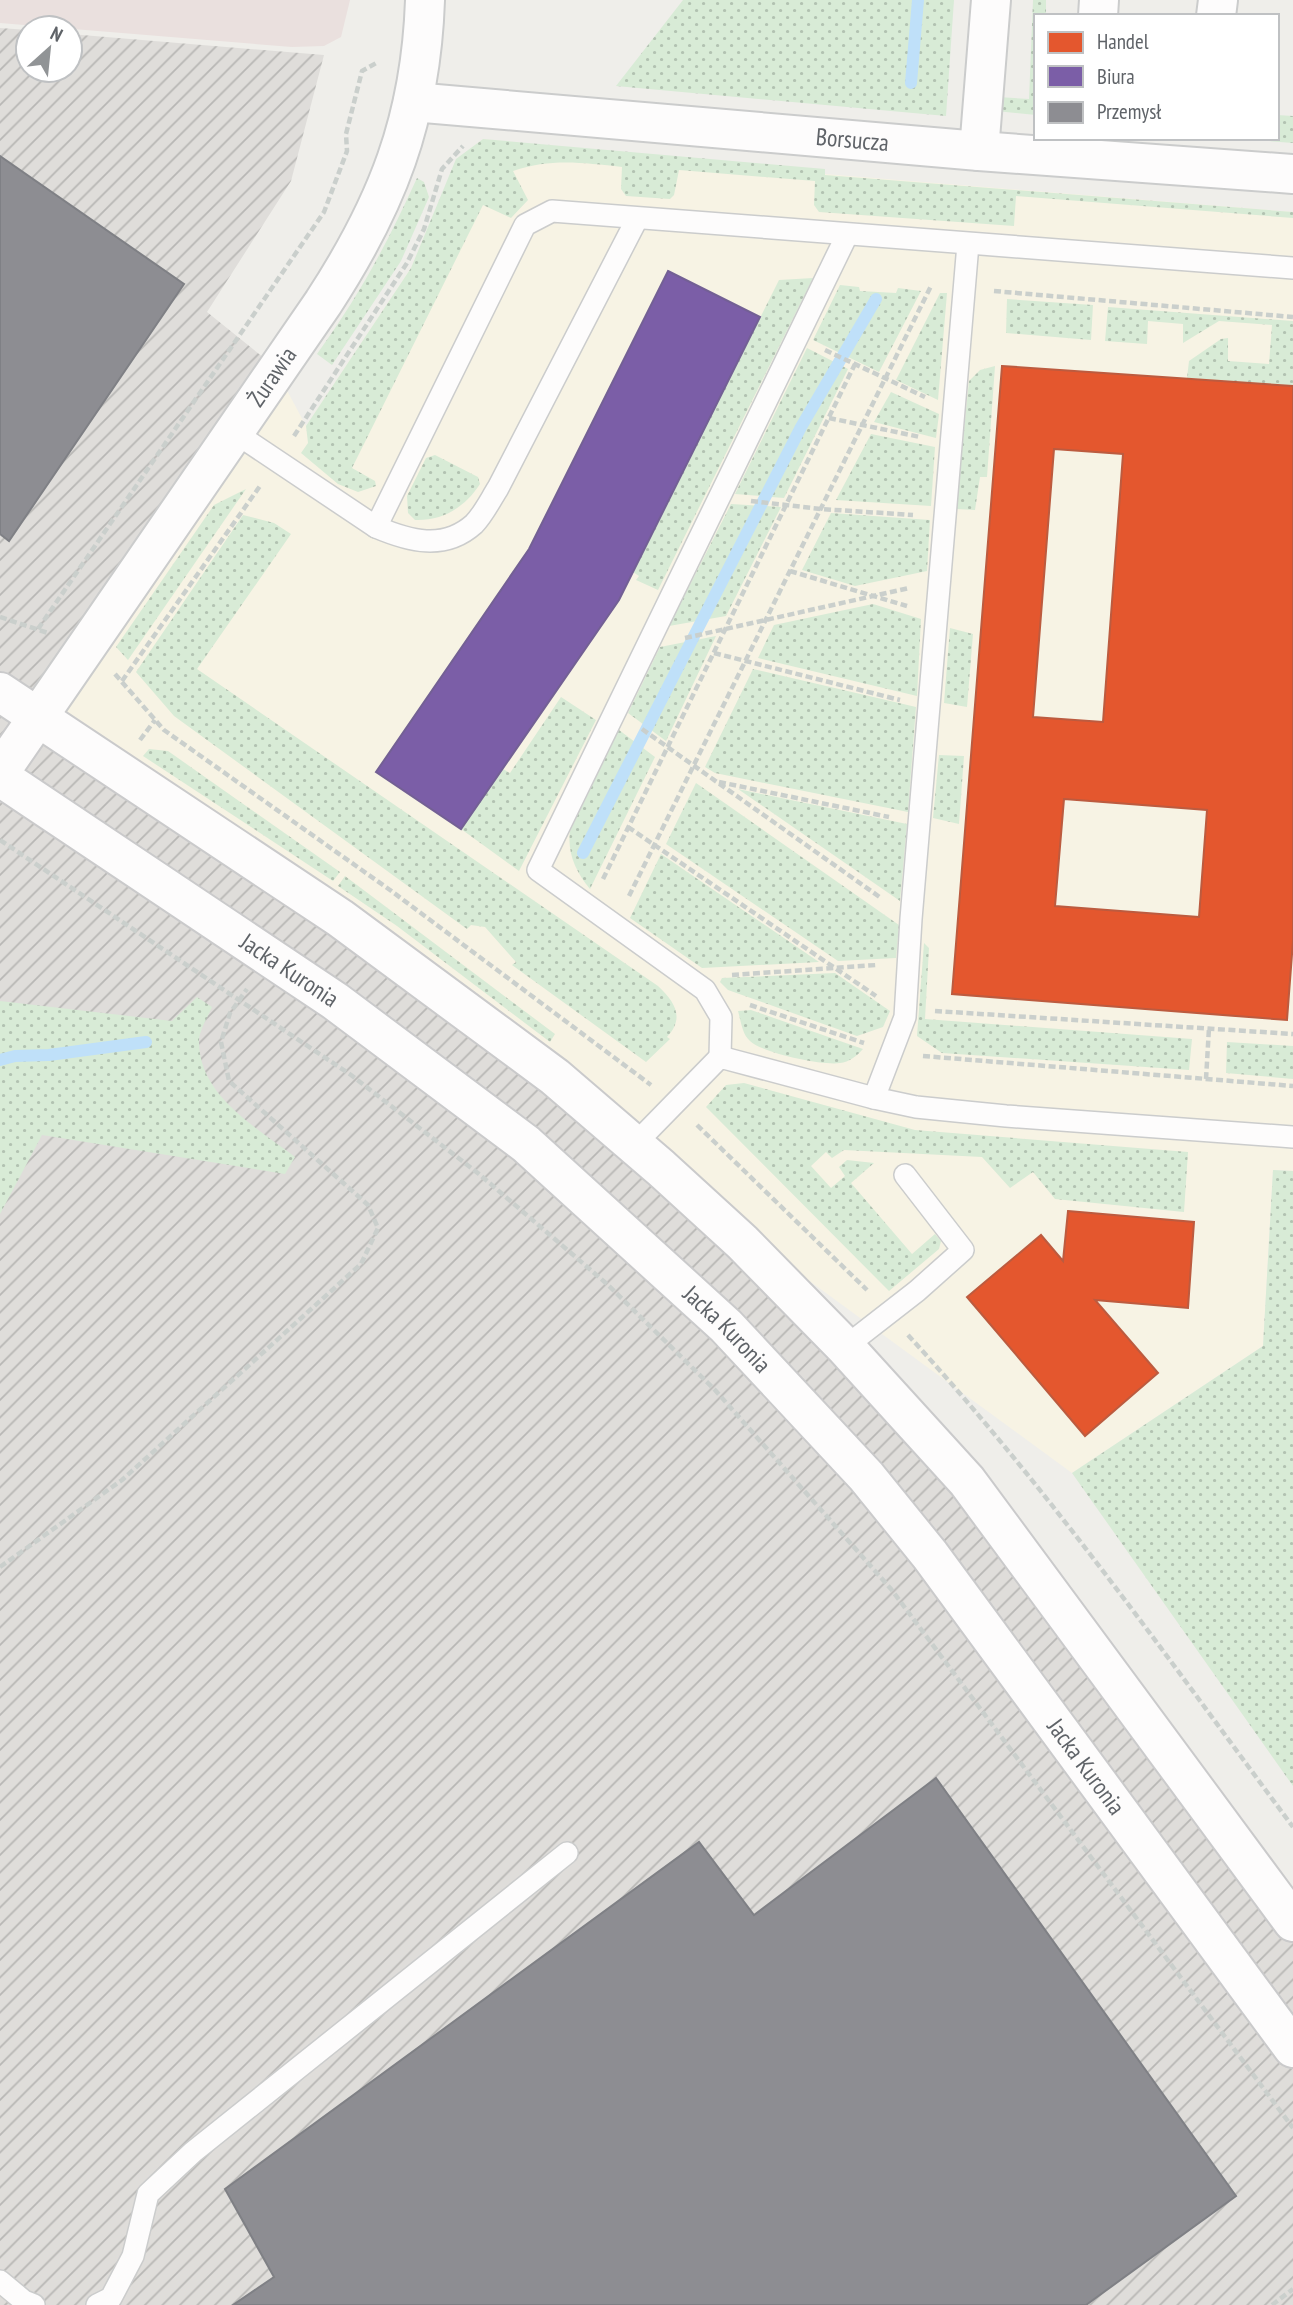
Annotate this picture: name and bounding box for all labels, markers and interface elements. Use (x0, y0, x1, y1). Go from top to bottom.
north arrow (14, 14, 84, 84)
legend (1034, 14, 1279, 140)
text: N (47, 21, 67, 47)
text: Handel (1097, 28, 1149, 55)
text: Biura (1097, 63, 1135, 90)
text: Przemysł (1097, 98, 1161, 125)
street label: Borsucza (815, 121, 890, 158)
street label: Żurawia (240, 341, 303, 412)
street label: Jacka Kuronia (234, 925, 345, 1014)
street label: Jacka Kuronia (676, 1278, 778, 1379)
street label: Jacka Kuronia (1040, 1711, 1132, 1821)

